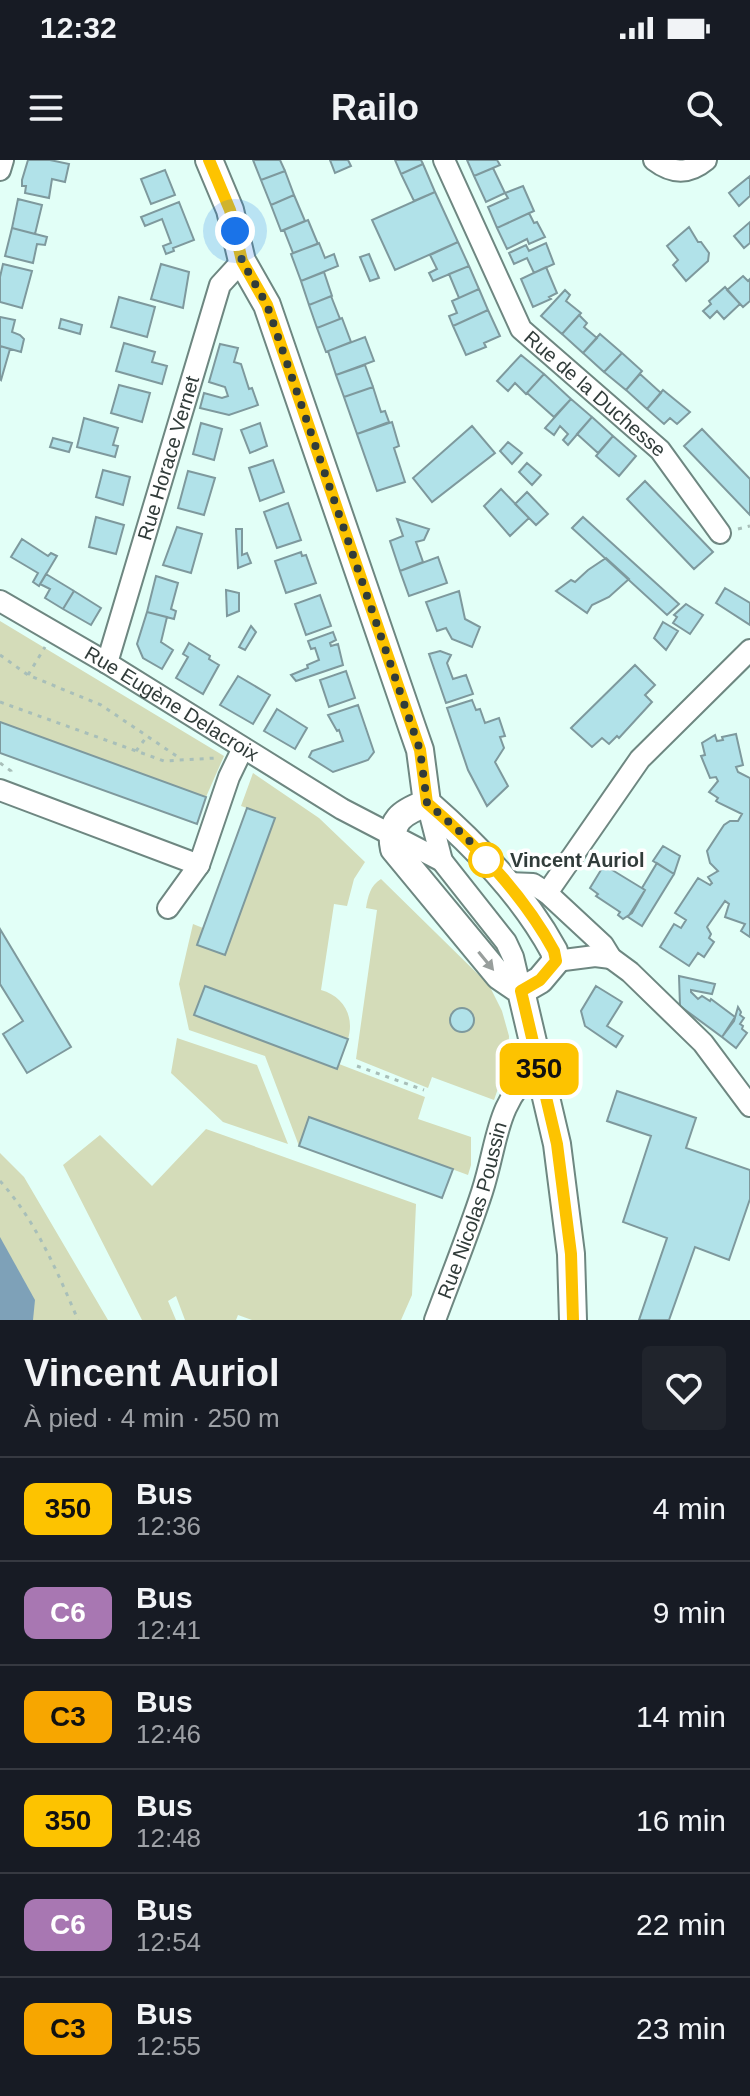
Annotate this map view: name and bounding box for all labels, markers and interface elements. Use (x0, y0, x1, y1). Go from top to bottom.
text: 12:32 (40, 11, 117, 44)
icon: menu (24, 86, 68, 130)
icon: search (682, 86, 726, 130)
text: Railo (331, 87, 419, 128)
your location (215, 211, 255, 251)
street label: Rue de la Duchesse (520, 326, 670, 461)
street label: Rue Horace Vernet (133, 373, 203, 543)
street label: Rue Eugène Delacroix (81, 642, 263, 765)
marker: Vincent Auriol (469, 843, 503, 877)
place label: Vincent Auriol (510, 849, 644, 871)
one-way arrow (477, 951, 494, 971)
line badge: 350 (493, 1043, 585, 1095)
text: 350 (516, 1053, 562, 1084)
street label: Rue Nicolas Poussin (433, 1119, 511, 1302)
button: heart (642, 1346, 726, 1430)
text: Vincent Auriol (24, 1352, 279, 1394)
text: À pied · 4 min · 250 m (24, 1403, 280, 1433)
text: Bus (136, 1477, 193, 1510)
text: 4 min (653, 1492, 726, 1525)
text: 350 (45, 1493, 91, 1524)
text: 12:36 (136, 1511, 201, 1541)
text: Bus (136, 1581, 193, 1614)
text: 9 min (653, 1596, 726, 1629)
text: C6 (50, 1597, 86, 1628)
text: 12:41 (136, 1615, 201, 1645)
text: Bus (136, 1685, 193, 1718)
text: 14 min (636, 1700, 726, 1733)
text: C3 (50, 1701, 86, 1732)
text: 12:46 (136, 1719, 201, 1749)
text: Bus (136, 1789, 193, 1822)
text: 16 min (636, 1804, 726, 1837)
text: 350 (45, 1805, 91, 1836)
text: 12:48 (136, 1823, 201, 1853)
text: Bus (136, 1893, 193, 1926)
text: 22 min (636, 1908, 726, 1941)
text: C6 (50, 1909, 86, 1940)
text: 12:54 (136, 1927, 201, 1957)
text: Bus (136, 1997, 193, 2030)
text: 23 min (636, 2012, 726, 2045)
text: C3 (50, 2013, 86, 2044)
text: 12:55 (136, 2031, 201, 2061)

